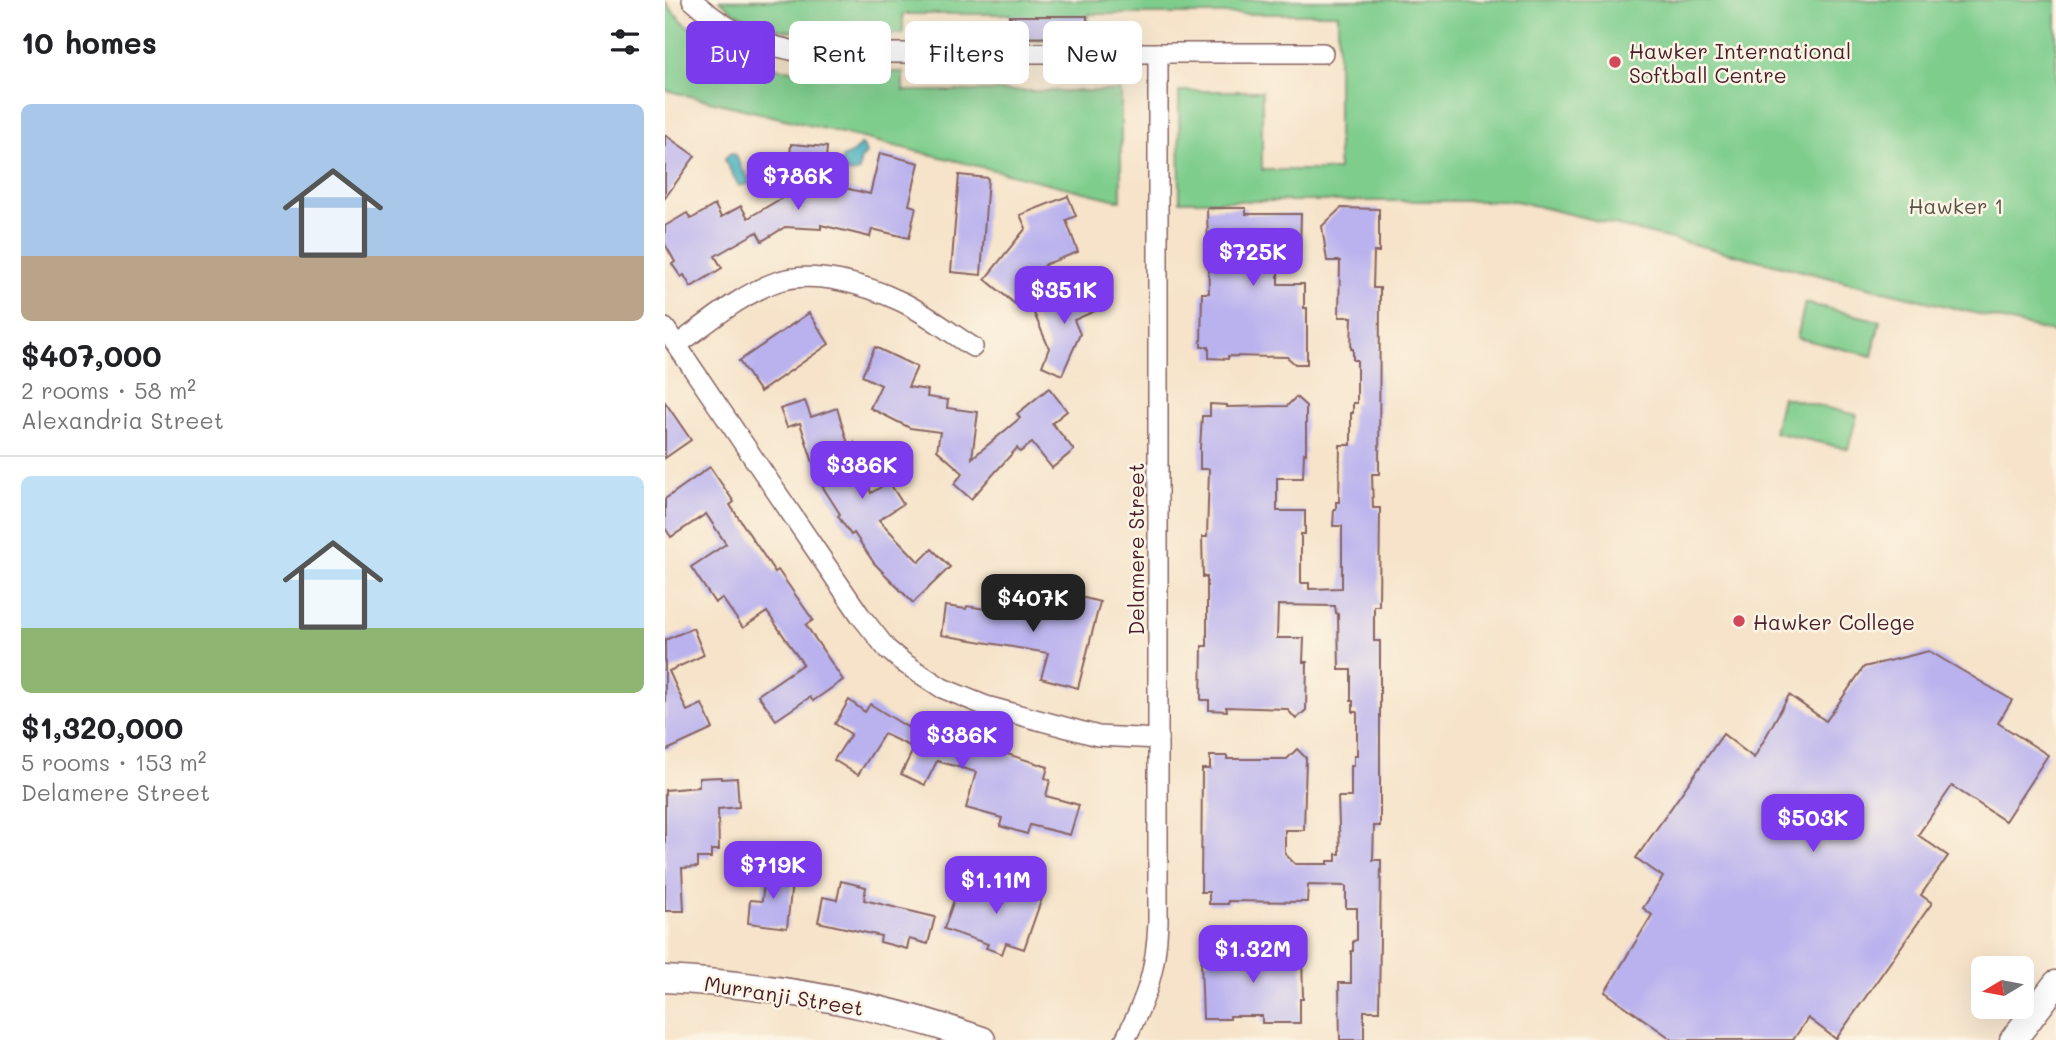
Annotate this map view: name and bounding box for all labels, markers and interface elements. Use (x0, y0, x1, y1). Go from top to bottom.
chip: Buy (686, 21, 775, 84)
chip: Rent (789, 21, 891, 84)
chip: Filters (905, 21, 1029, 84)
chip: New (1043, 21, 1142, 84)
text: 10 homes (21, 22, 157, 62)
icon: filters (606, 23, 644, 61)
place label: Hawker International Softball Centre (1629, 37, 1851, 88)
marker: Hawker International Softball Centre (1607, 54, 1623, 70)
icon: home (270, 150, 396, 276)
pin: $786K (749, 152, 847, 212)
text: $786K (763, 160, 833, 190)
park label: Hawker 1 (1908, 192, 2004, 219)
pin: $725K (1204, 229, 1302, 288)
text: $725K (1219, 236, 1287, 266)
pin: $351K (1015, 266, 1113, 326)
text: $351K (1031, 274, 1097, 304)
text: $407,000 (21, 335, 162, 375)
text: 2 rooms · 58 m² (21, 375, 196, 405)
text: Alexandria Street (21, 405, 224, 435)
pin: $386K (813, 442, 911, 501)
text: $386K (826, 449, 898, 479)
street label: Delamere Street (1122, 463, 1149, 635)
icon: home (270, 522, 396, 648)
pin: $407K (984, 574, 1082, 634)
text: $407K (997, 582, 1069, 612)
place label: Hawker College (1753, 608, 1915, 635)
marker: Hawker College (1731, 613, 1747, 629)
text: $1,320,000 (21, 707, 183, 747)
pin: $386K (913, 712, 1011, 771)
text: $386K (926, 719, 998, 749)
text: 5 rooms · 153 m² (21, 747, 206, 777)
text: Delamere Street (21, 777, 210, 807)
pin: $503K (1764, 794, 1862, 854)
text: $503K (1777, 802, 1849, 832)
pin: $719K (724, 842, 822, 901)
text: $719K (740, 849, 806, 879)
pin: $1.11M (939, 856, 1053, 916)
text: $1.11M (961, 864, 1031, 894)
pin: $1.32M (1196, 926, 1310, 985)
text: $1.32M (1215, 933, 1291, 963)
north arrow (1971, 956, 2033, 1018)
map controls (1971, 956, 2034, 1019)
street label: Murranji Street (702, 969, 866, 1021)

